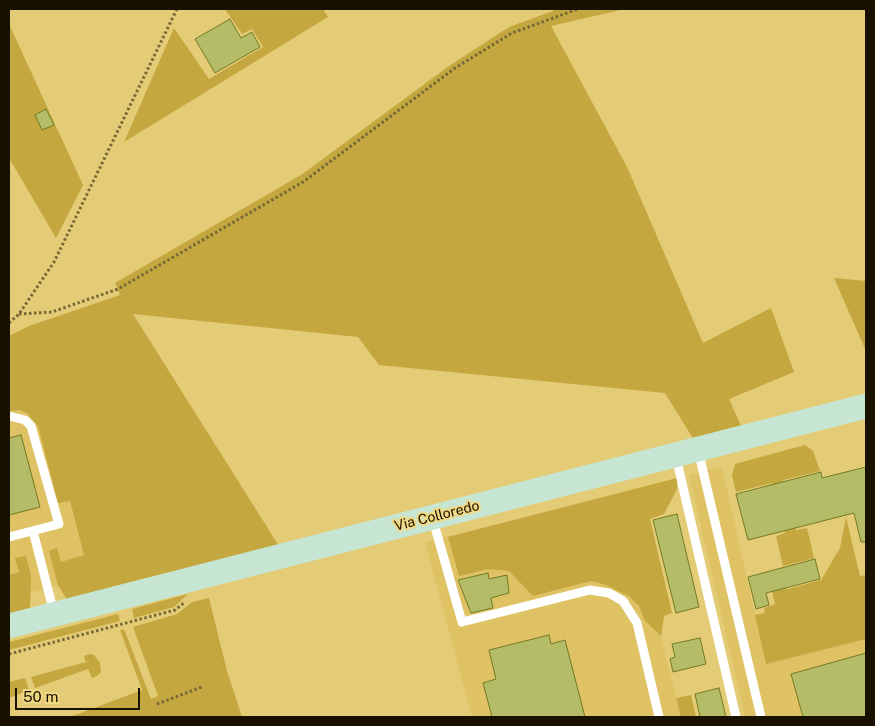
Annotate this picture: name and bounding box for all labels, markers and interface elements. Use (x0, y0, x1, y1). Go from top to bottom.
street label: Via Colloredo (393, 497, 481, 535)
scale bar (18, 678, 142, 710)
text: 50 m (23, 688, 58, 705)

